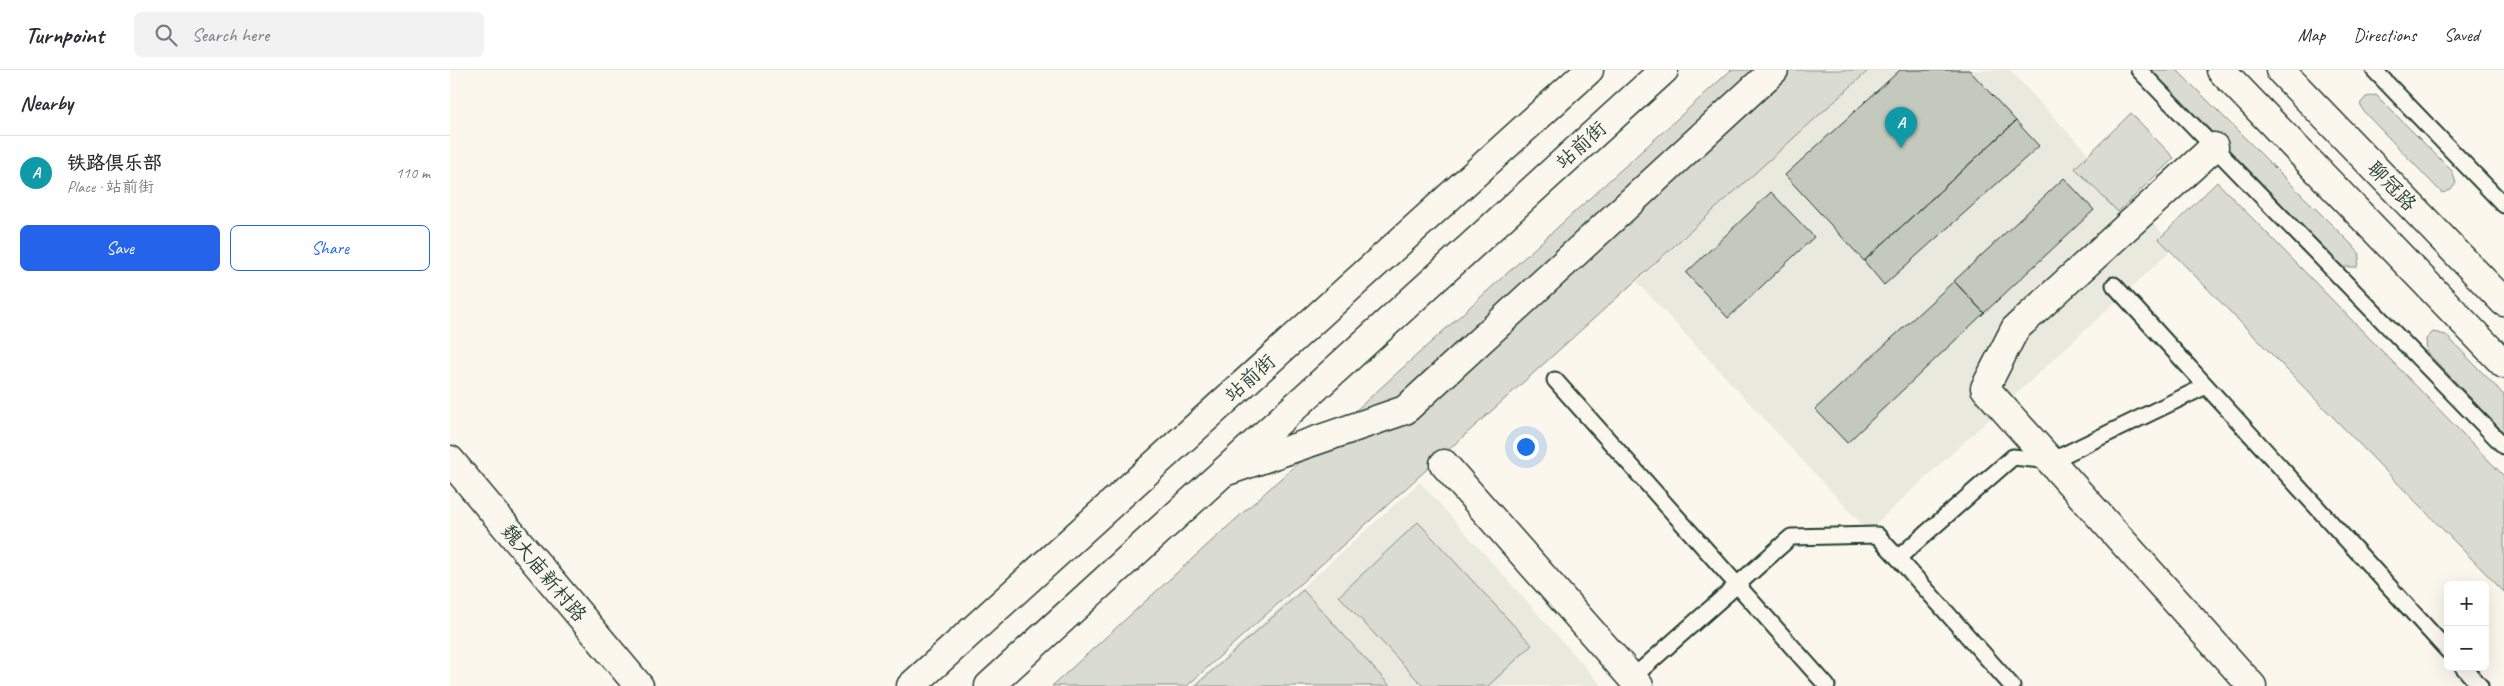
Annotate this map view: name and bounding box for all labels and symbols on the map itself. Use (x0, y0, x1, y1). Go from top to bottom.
pin: A (1885, 107, 1917, 148)
street label: 站前街 (1550, 116, 1612, 174)
street label: 聊冠路 (2362, 156, 2423, 217)
street label: 站前街 (1219, 349, 1281, 407)
your location (1513, 434, 1539, 460)
street label: 魏大庙新村路 (496, 519, 593, 628)

